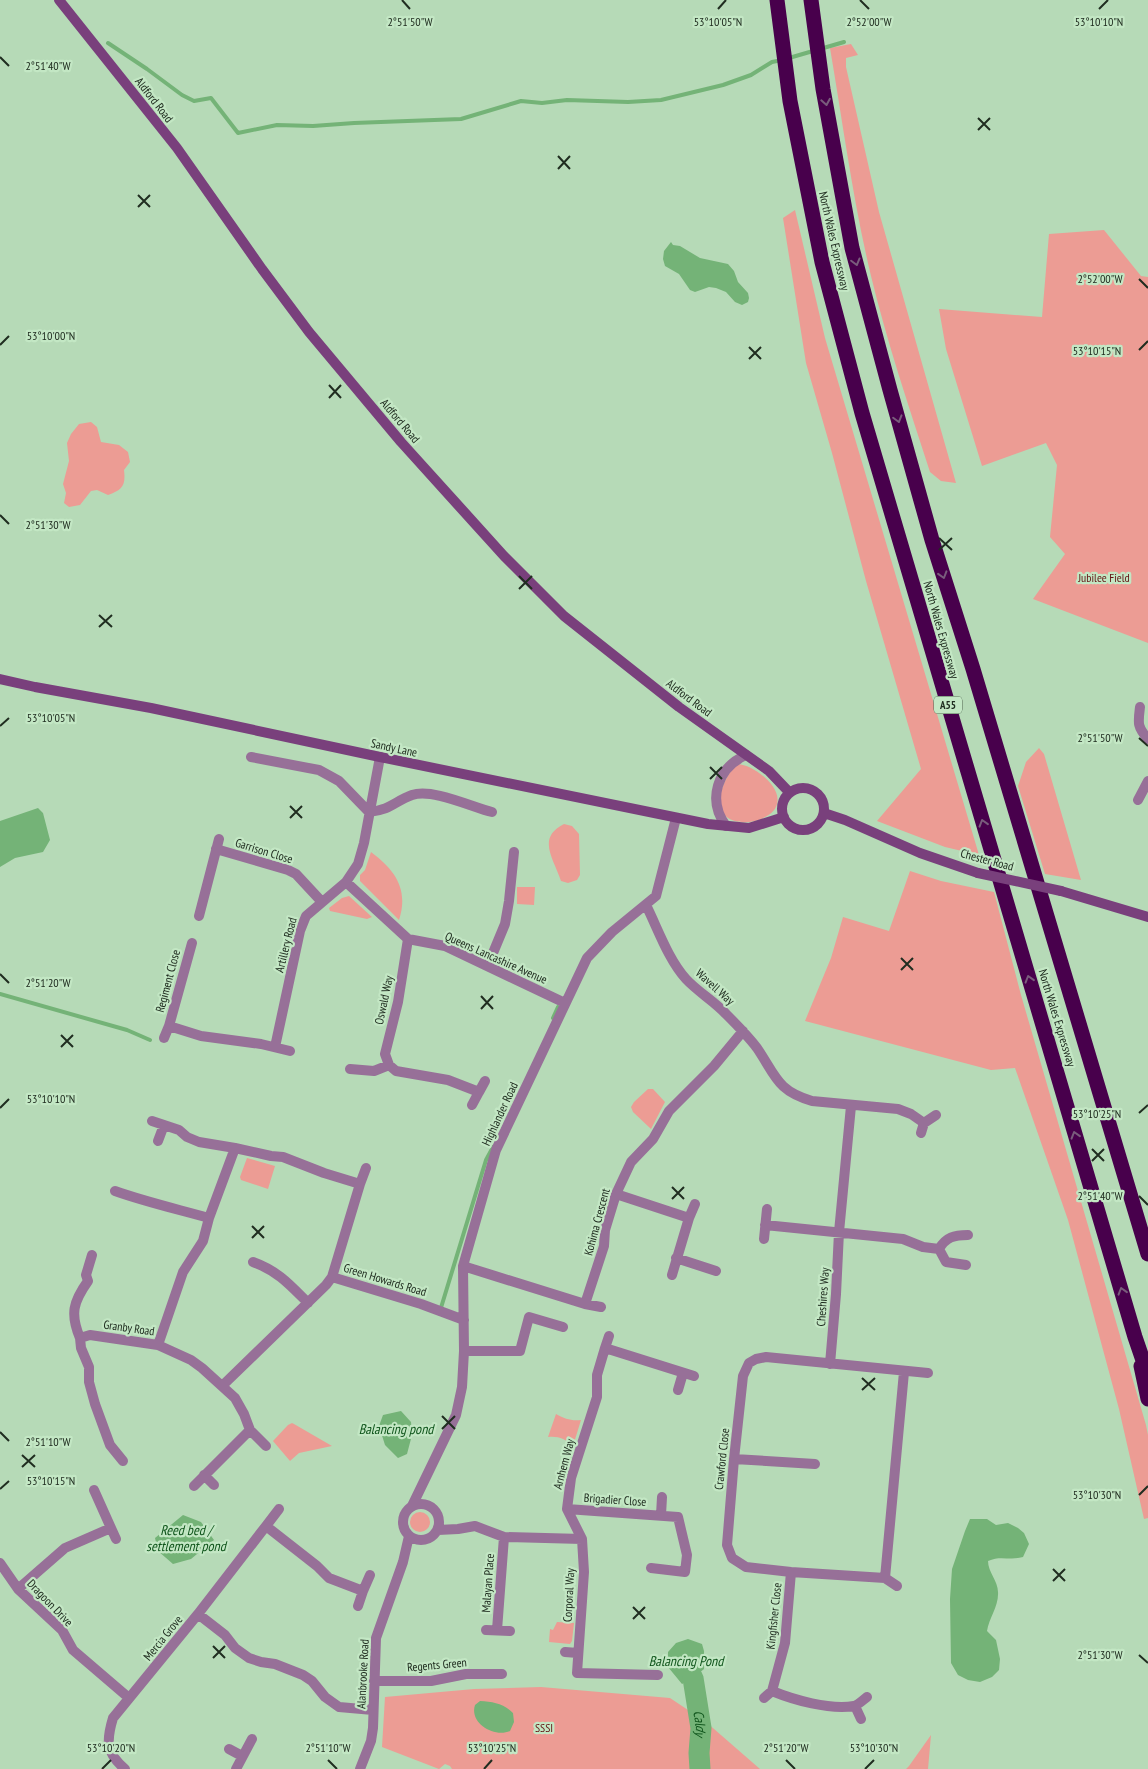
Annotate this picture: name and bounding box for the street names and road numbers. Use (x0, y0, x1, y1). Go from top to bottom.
street label: Aldford Road (132, 74, 177, 125)
street label: North Wales Expressway (816, 190, 853, 292)
street label: Aldford Road (377, 395, 423, 446)
street label: North Wales Expressway (920, 579, 963, 681)
street label: Aldford Road (663, 676, 715, 720)
road number: A55 (934, 696, 962, 714)
street label: Sandy Lane (370, 735, 419, 760)
street label: Garrison Close (234, 835, 295, 866)
street label: Chester Road (959, 845, 1015, 874)
street label: Artillery Road (271, 916, 300, 974)
street label: Queens Lancashire Avenue (443, 928, 550, 987)
street label: Regiment Close (152, 948, 183, 1014)
street label: Wavell Way (693, 965, 738, 1008)
street label: North Wales Expressway (1036, 967, 1080, 1069)
street label: Oswald Way (371, 973, 396, 1026)
street label: Highlander Road (478, 1079, 521, 1148)
street label: Kohima Crescent (580, 1186, 613, 1257)
street label: Green Howards Road (342, 1260, 428, 1299)
street label: Cheshires Way (813, 1266, 832, 1327)
street label: Granby Road (103, 1316, 156, 1339)
street label: Crawford Close (711, 1427, 732, 1491)
street label: Arnhem Way (550, 1437, 578, 1491)
street label: Brigadier Close (583, 1490, 647, 1509)
street label: Malayan Place (478, 1553, 497, 1613)
street label: Corporal Way (560, 1567, 577, 1622)
street label: Dragoon Drive (24, 1576, 76, 1629)
street label: Kingfisher Close (763, 1582, 784, 1650)
street label: Mercia Grove (140, 1612, 185, 1663)
street label: Alanbrooke Road (353, 1639, 372, 1709)
street label: Regents Green (407, 1654, 467, 1675)

